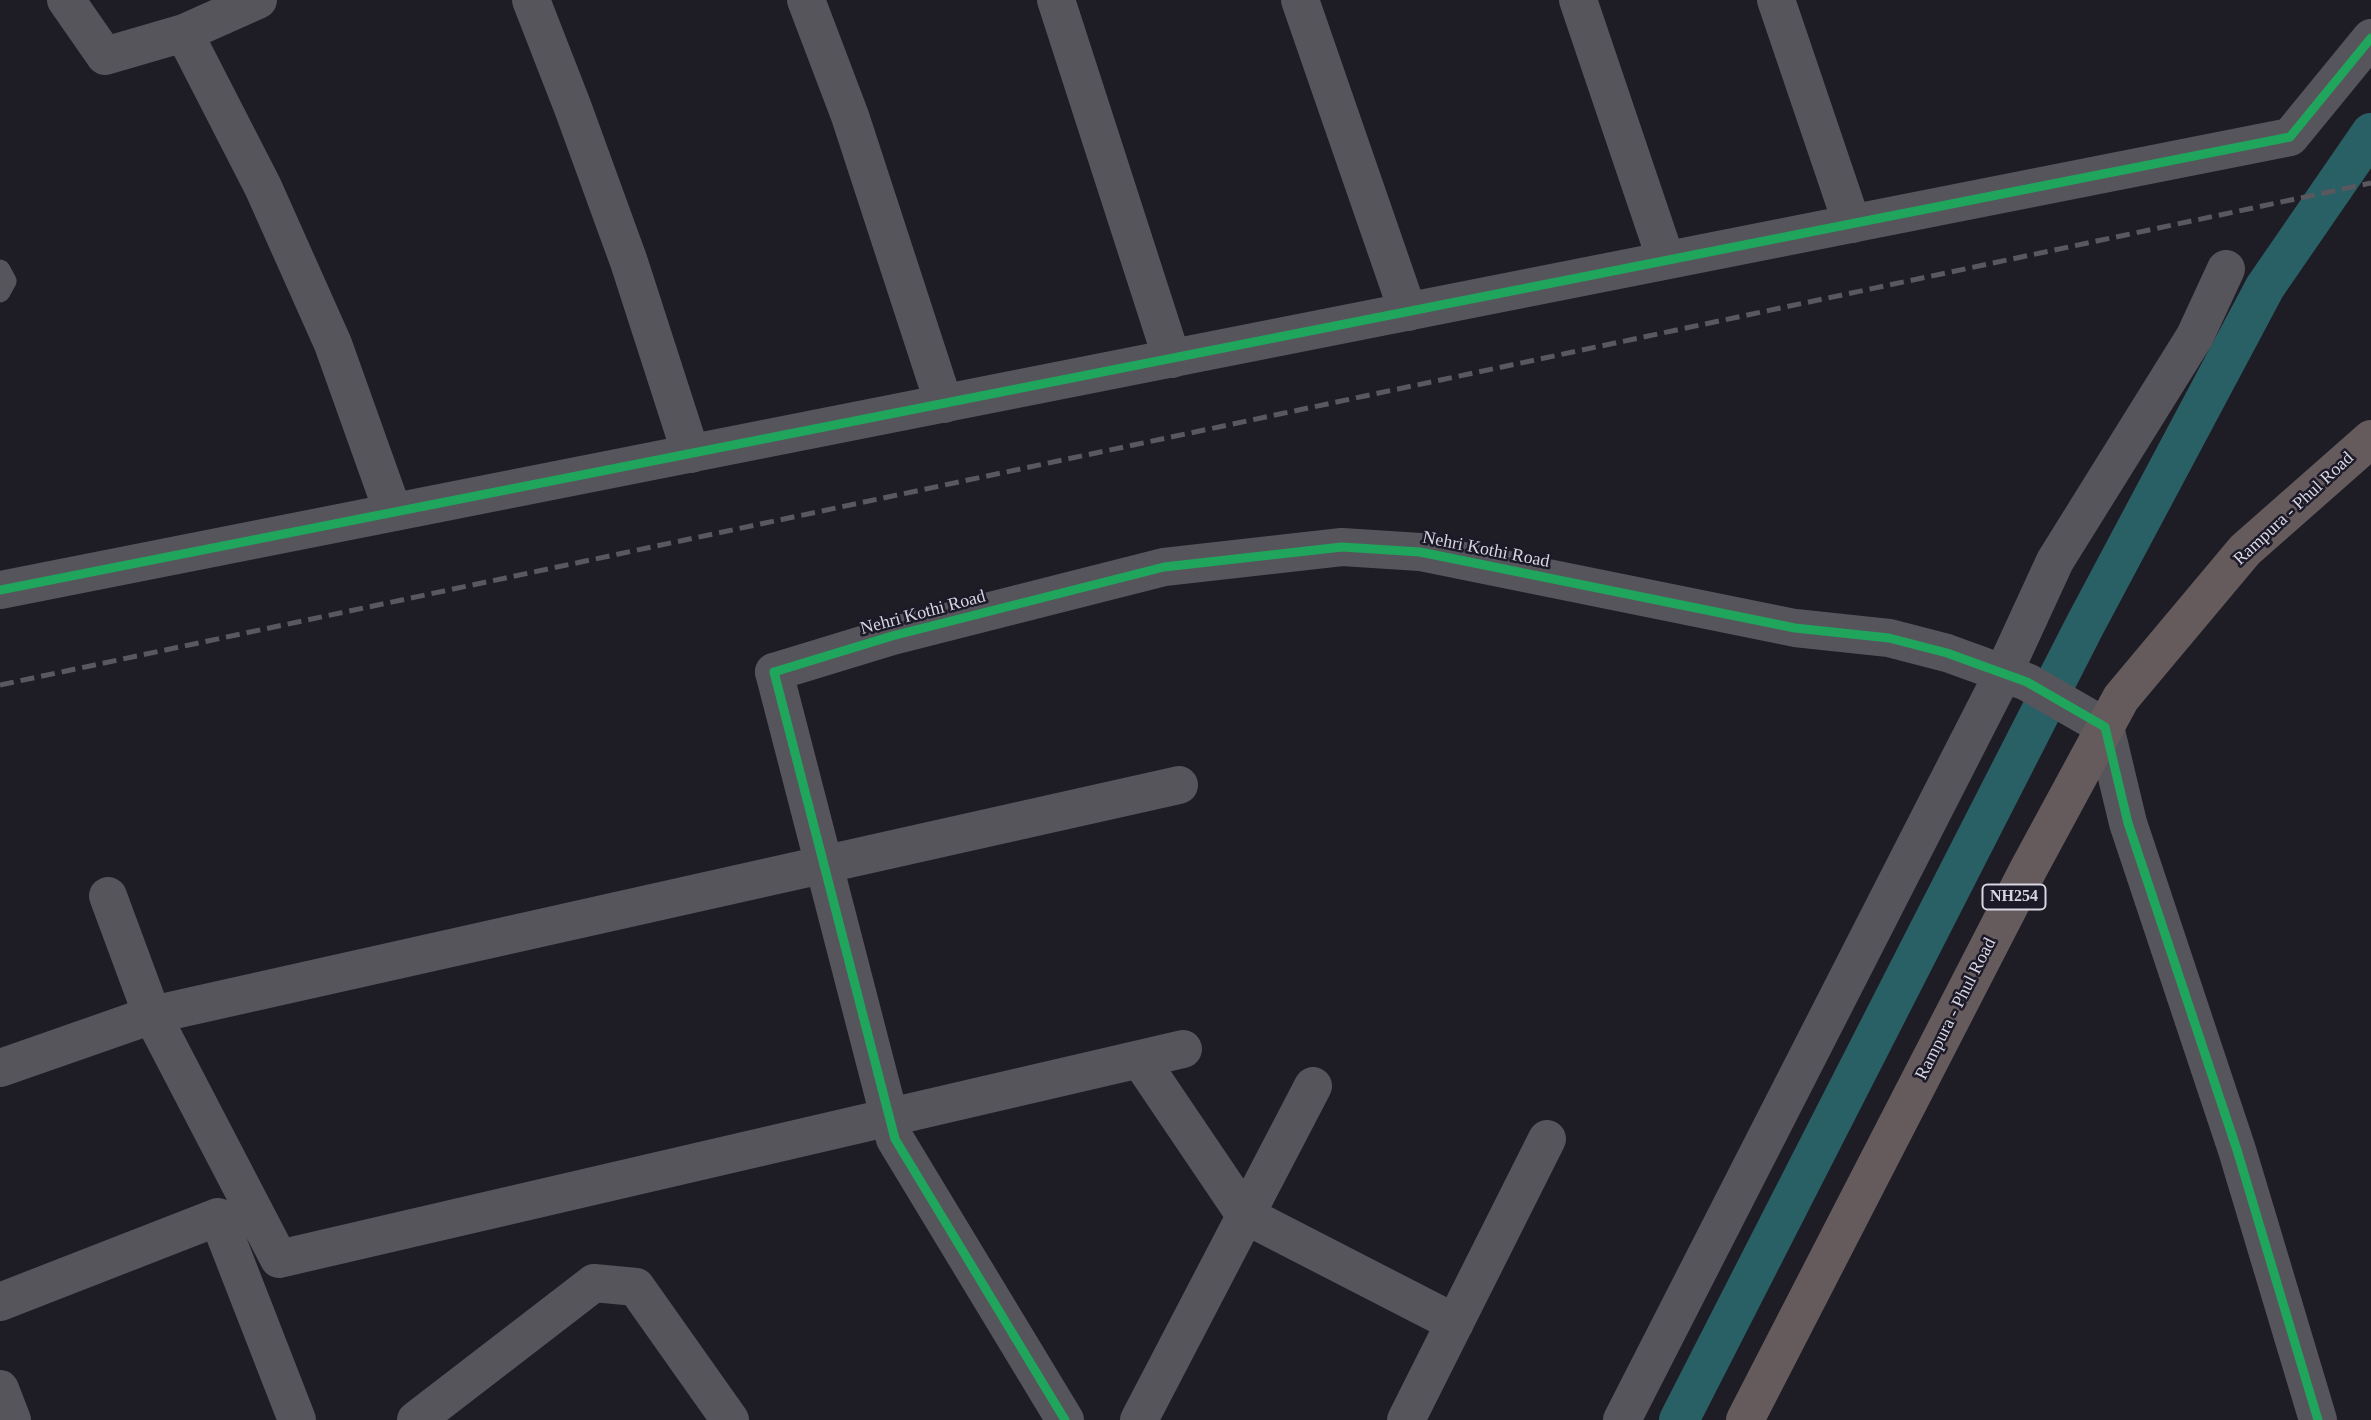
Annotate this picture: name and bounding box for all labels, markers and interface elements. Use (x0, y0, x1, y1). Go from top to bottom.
street label: Rampura - Phul Road (2229, 448, 2359, 570)
street label: Nehri Kothi Road (1421, 527, 1551, 573)
street label: Nehri Kothi Road (858, 586, 988, 640)
road number: NH254 (1982, 884, 2046, 909)
street label: Rampura - Phul Road (1911, 934, 2001, 1084)

